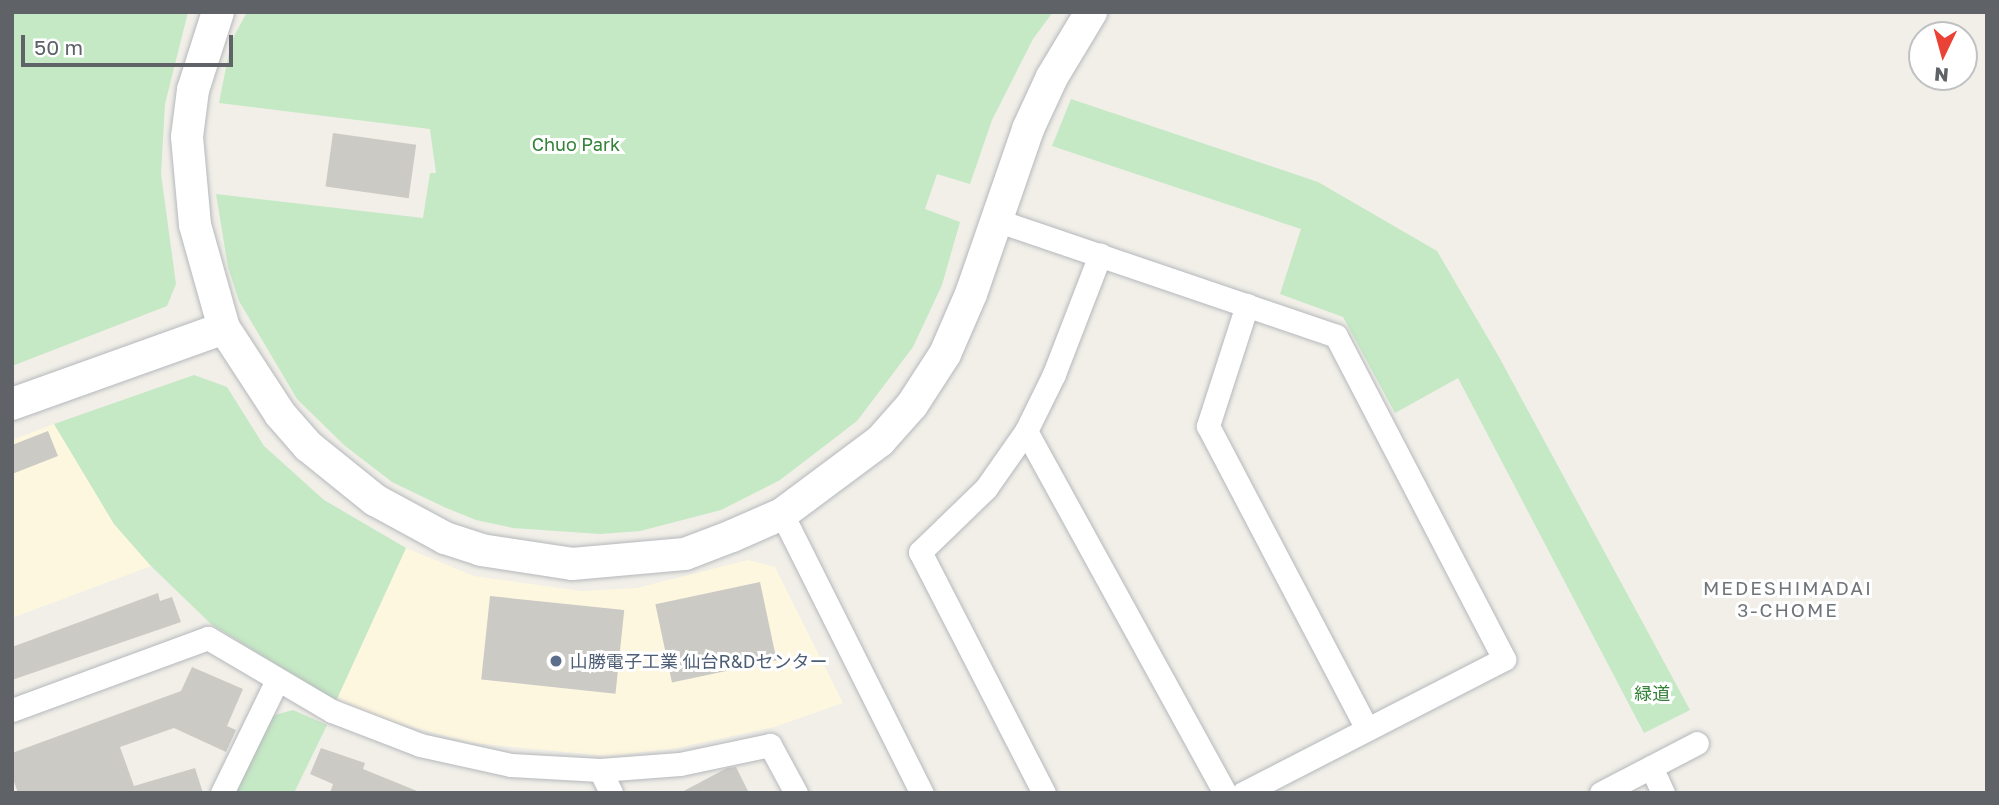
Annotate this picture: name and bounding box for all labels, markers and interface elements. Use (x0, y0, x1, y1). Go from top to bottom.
scale bar (24, 21, 236, 65)
north arrow (1908, 21, 1978, 91)
text: 50 m (34, 34, 83, 60)
text: N (1933, 63, 1950, 88)
park label: Chuo Park (532, 133, 620, 155)
district label: MEDESHIMADAI 3-CHOME (1704, 577, 1872, 621)
place label: 山勝電子工業 仙台R&Dセンター (570, 650, 827, 672)
marker: 山勝電子工業 仙台R&Dセンター (548, 653, 564, 669)
park label: 緑道 (1634, 682, 1670, 704)

